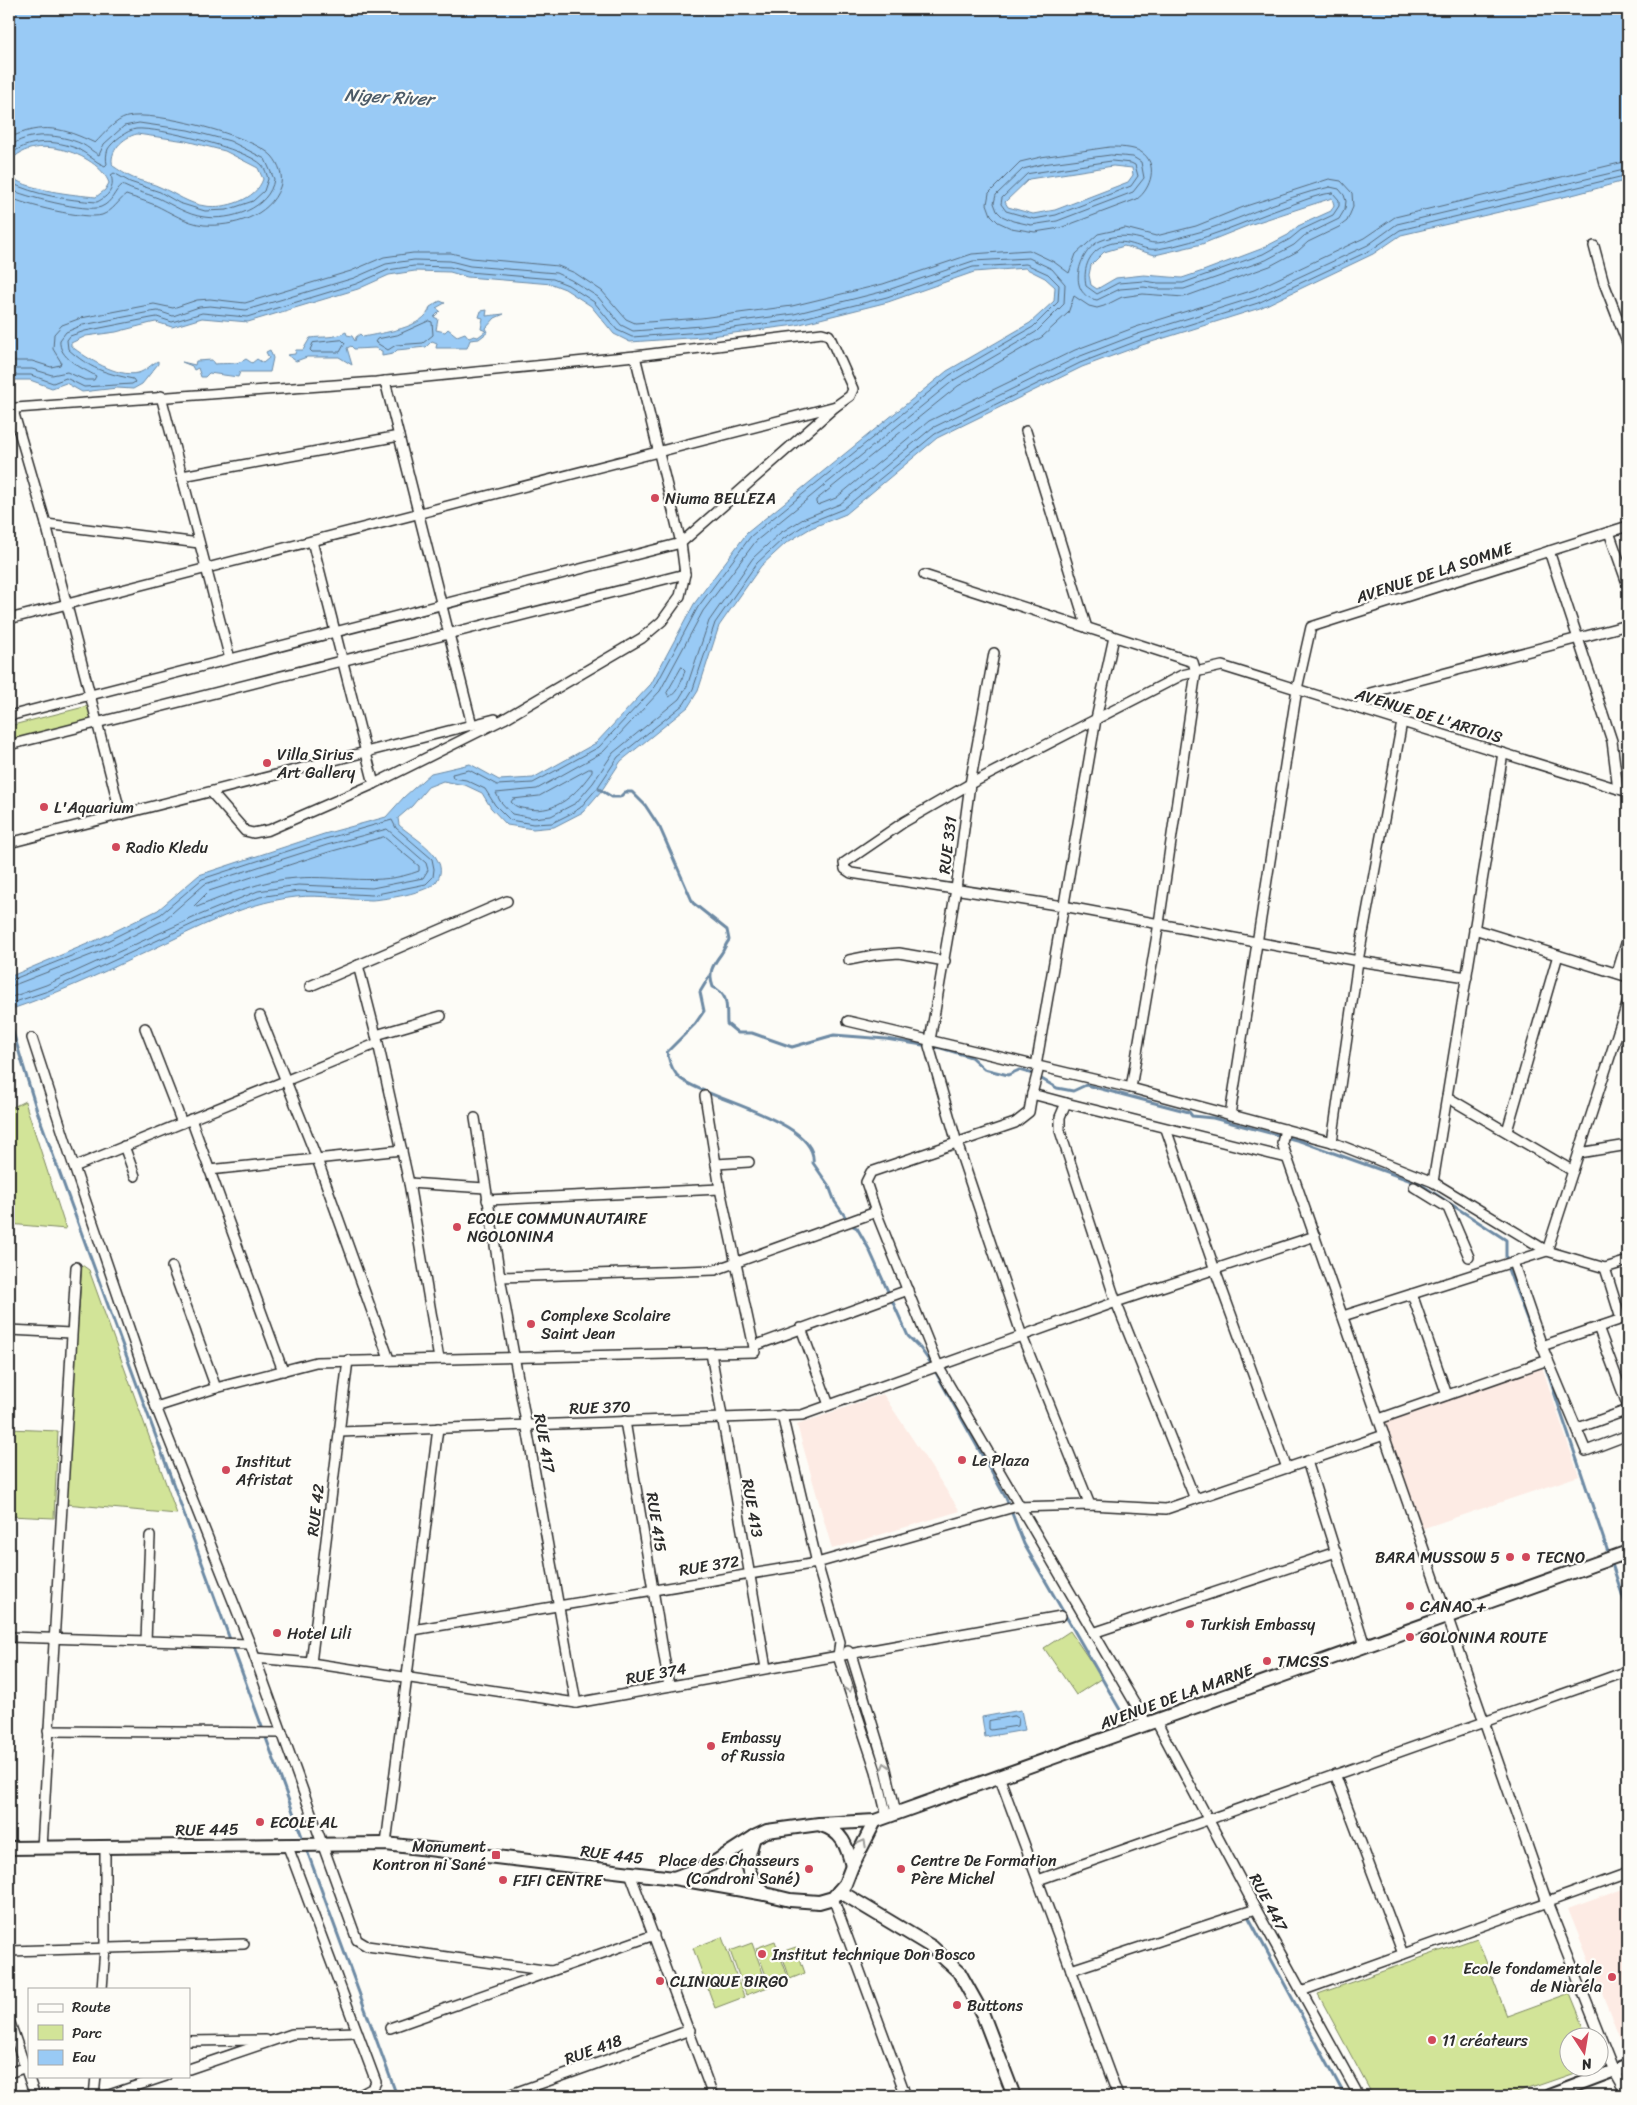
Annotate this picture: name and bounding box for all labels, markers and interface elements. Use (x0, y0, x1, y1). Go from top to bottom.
water label: Niger River (344, 79, 438, 115)
place label: Niuma BELLEZA (665, 484, 776, 513)
marker: Niuma BELLEZA (649, 492, 661, 504)
street label: AVENUE DE LA SOMME (1351, 533, 1517, 612)
street label: AVENUE DE L'ARTOIS (1351, 679, 1506, 752)
place label: Villa Sirius Art Gallery (276, 740, 356, 787)
marker: Villa Sirius Art Gallery (261, 757, 273, 769)
place label: L'Aquarium (54, 793, 134, 822)
marker: L'Aquarium (38, 801, 50, 813)
street label: RUE 331 (930, 814, 965, 876)
place label: Radio Kledu (126, 833, 209, 862)
marker: Radio Kledu (110, 841, 122, 853)
place label: ECOLE COMMUNAUTAIRE NGOLONINA (467, 1204, 648, 1251)
marker: ECOLE COMMUNAUTAIRE NGOLONINA (451, 1221, 463, 1233)
place label: Complexe Scolaire Saint Jean (541, 1301, 671, 1348)
marker: Complexe Scolaire Saint Jean (525, 1318, 537, 1330)
street label: RUE 370 (569, 1392, 631, 1423)
street label: RUE 417 (525, 1411, 564, 1476)
place label: Le Plaza (972, 1446, 1029, 1475)
place label: Institut Afristat (235, 1447, 293, 1494)
marker: Le Plaza (956, 1454, 968, 1466)
marker: Institut Afristat (220, 1464, 232, 1476)
street label: RUE 413 (733, 1477, 772, 1540)
street label: RUE 42 (298, 1482, 333, 1538)
street label: RUE 415 (637, 1490, 676, 1554)
place label: BARA MUSSOW 5 (1375, 1543, 1500, 1572)
place label: TECNO (1536, 1543, 1585, 1572)
street label: RUE 372 (677, 1546, 741, 1585)
marker: BARA MUSSOW 5 (1504, 1551, 1516, 1563)
marker: TECNO (1520, 1551, 1532, 1563)
place label: CANAO + (1420, 1592, 1487, 1621)
marker: CANAO + (1404, 1600, 1416, 1612)
place label: Turkish Embassy (1200, 1610, 1316, 1639)
marker: Turkish Embassy (1184, 1618, 1196, 1630)
place label: Hotel Lili (287, 1619, 352, 1648)
place label: GOLONINA ROUTE (1420, 1623, 1548, 1652)
marker: Hotel Lili (271, 1627, 283, 1639)
marker: GOLONINA ROUTE (1404, 1631, 1416, 1643)
place label: TMCSS (1277, 1647, 1329, 1676)
street label: RUE 374 (623, 1654, 689, 1693)
street label: AVENUE DE LA MARNE (1094, 1655, 1258, 1738)
marker: TMCSS (1261, 1655, 1273, 1667)
one-way arrow (843, 1685, 853, 1693)
place label: Embassy of Russia (721, 1723, 785, 1770)
marker: Embassy of Russia (705, 1740, 717, 1752)
one-way arrow (881, 1762, 891, 1770)
place label: ECOLE AL (270, 1808, 338, 1837)
street label: RUE 445 (175, 1814, 239, 1845)
marker: ECOLE AL (254, 1816, 266, 1828)
place label: Monument Kontron ni Sané (373, 1832, 486, 1879)
street label: RUE 445 (579, 1836, 645, 1873)
one-way arrow (857, 1839, 867, 1848)
place label: Place des Chasseurs (Condroni Sané) (658, 1846, 800, 1893)
place label: Centre De Formation Père Michel (911, 1846, 1057, 1893)
marker: Monument Kontron ni Sané (490, 1849, 502, 1861)
marker: Place des Chasseurs (Condroni Sané) (803, 1863, 815, 1875)
marker: Centre De Formation Père Michel (895, 1863, 907, 1875)
place label: FIFI CENTRE (513, 1866, 603, 1895)
street label: RUE 447 (1241, 1868, 1296, 1937)
marker: FIFI CENTRE (497, 1874, 509, 1886)
place label: Institut technique Don Bosco (771, 1940, 975, 1969)
marker: Institut technique Don Bosco (756, 1948, 768, 1960)
place label: Ecole fondamentale de Niaréla (1463, 1954, 1602, 2001)
place label: CLINIQUE BIRGO (670, 1967, 789, 1996)
marker: Ecole fondamentale de Niaréla (1606, 1971, 1618, 1983)
marker: CLINIQUE BIRGO (654, 1975, 666, 1987)
legend (28, 1988, 190, 2078)
place label: Buttons (967, 1991, 1024, 2020)
text: Route (72, 1994, 111, 2020)
marker: Buttons (951, 1999, 963, 2011)
text: Parc (72, 2020, 102, 2046)
street label: RUE 418 (560, 2025, 627, 2073)
place label: 11 créateurs (1442, 2026, 1528, 2055)
north arrow (1560, 2028, 1610, 2078)
marker: 11 créateurs (1426, 2034, 1438, 2046)
text: Eau (72, 2044, 96, 2070)
text: N (1579, 2051, 1595, 2078)

